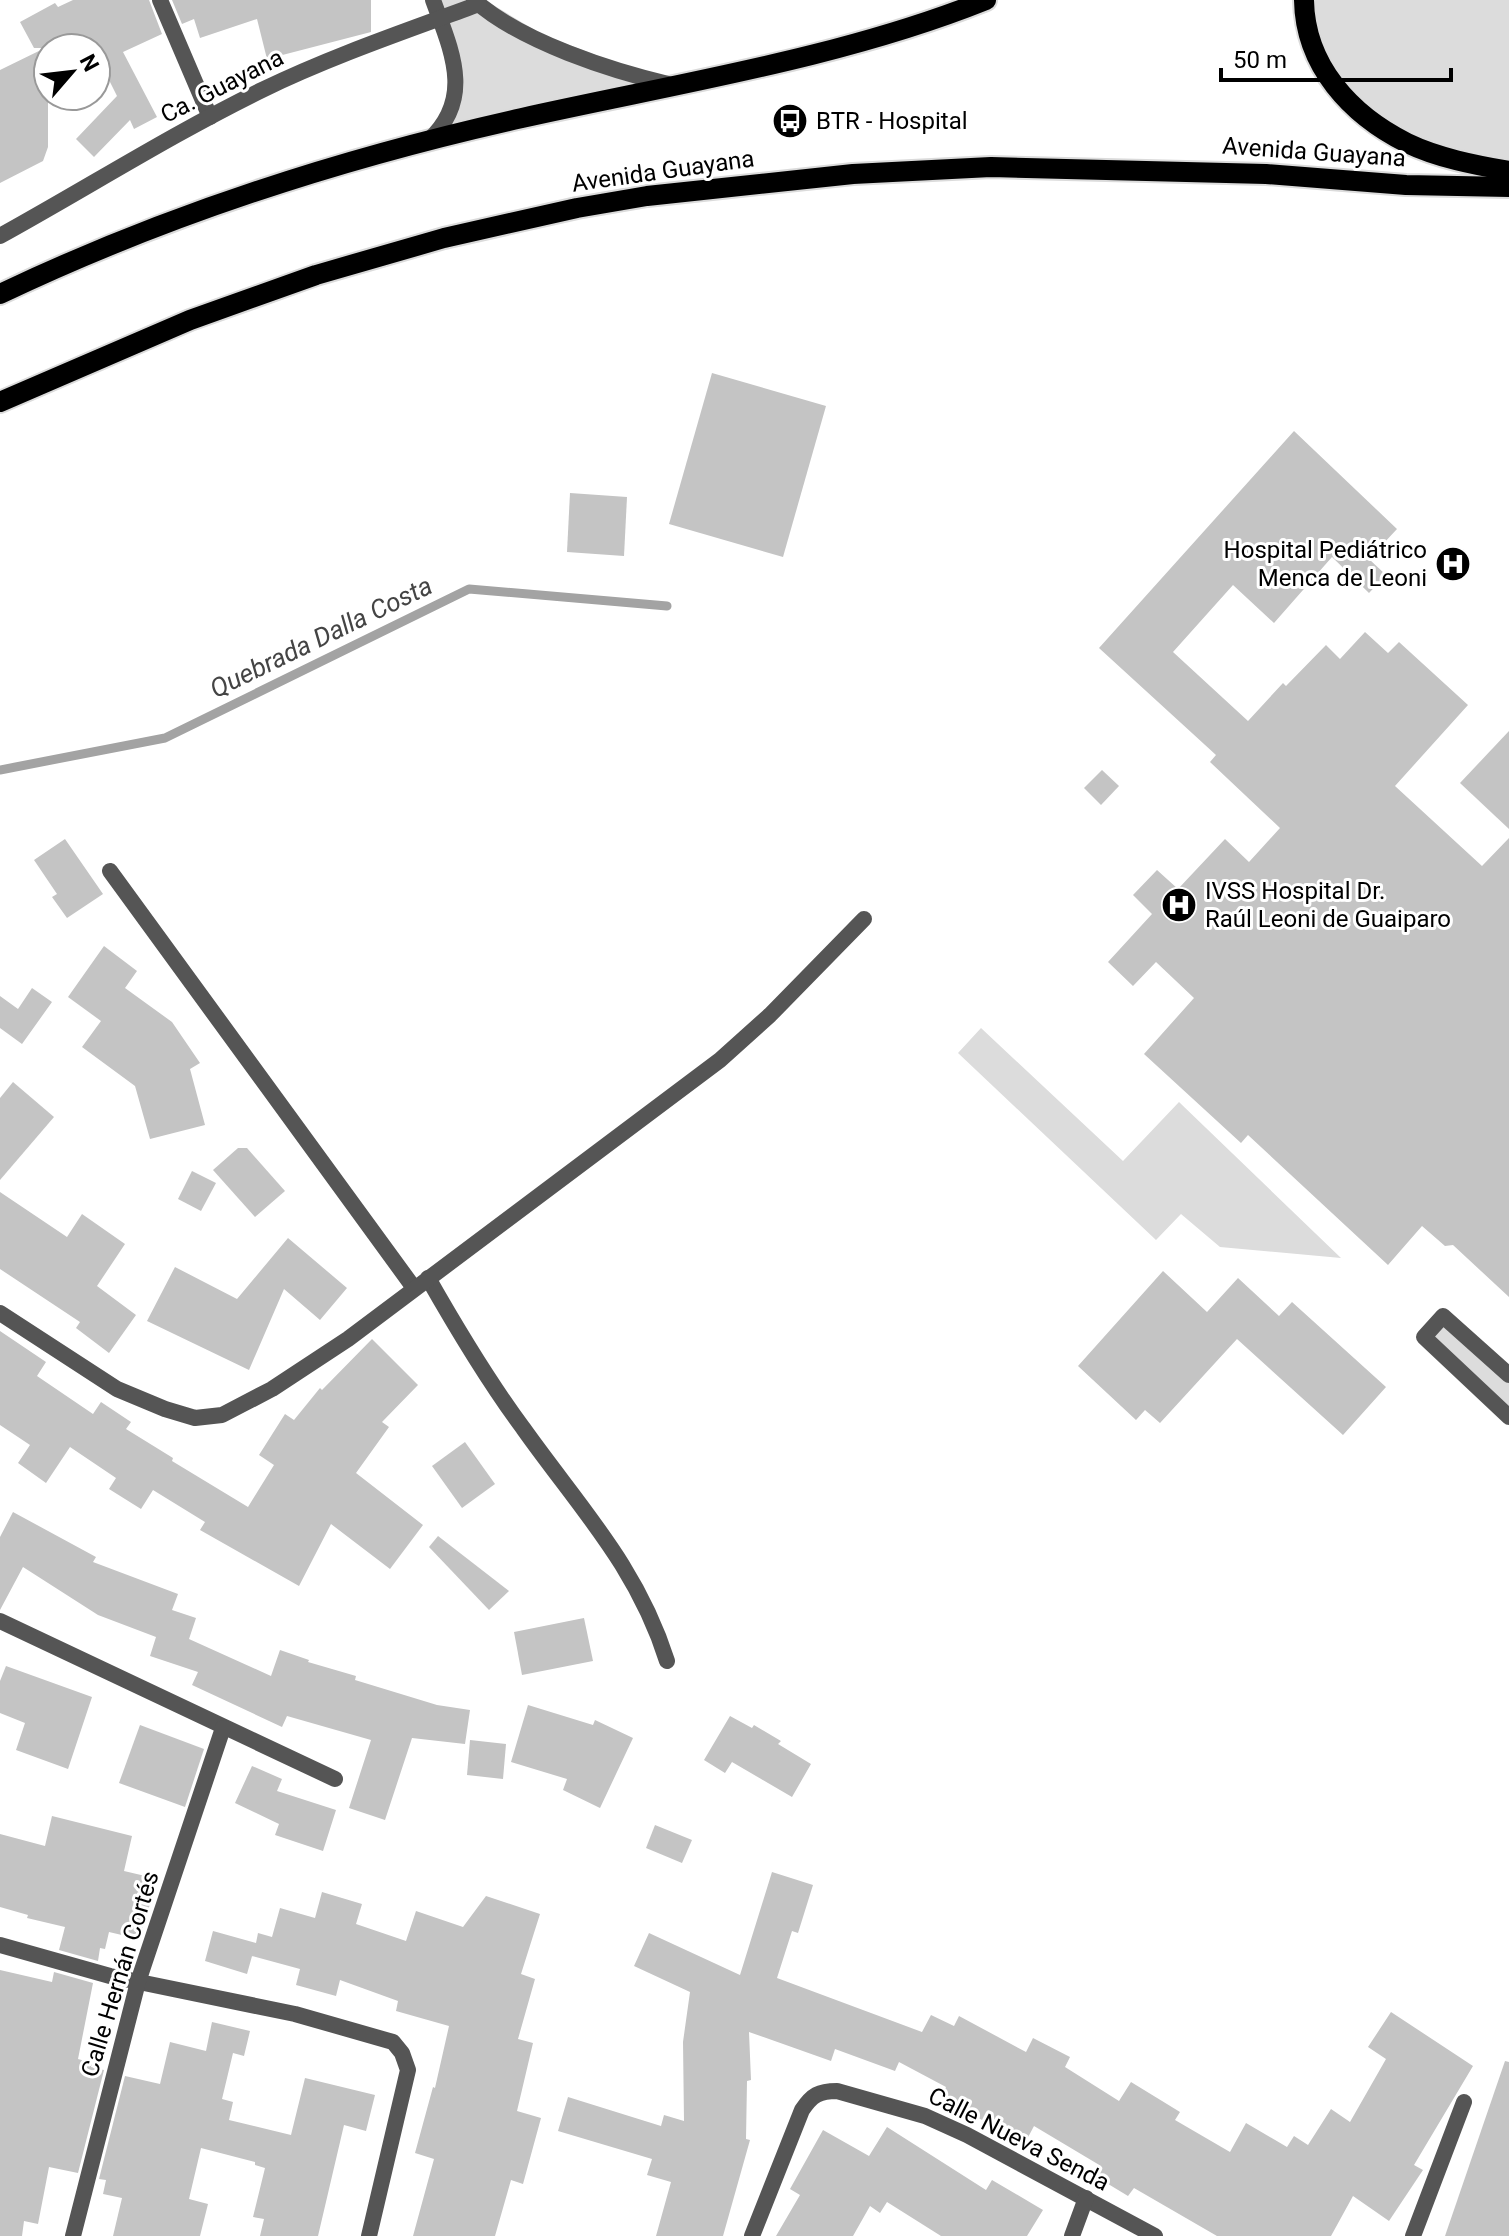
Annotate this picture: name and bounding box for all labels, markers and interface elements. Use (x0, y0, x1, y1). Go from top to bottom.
north arrow (32, 32, 112, 112)
scale bar (1221, 32, 1451, 82)
street label: Ca. Guayana (156, 43, 288, 129)
text: 50 m (1233, 46, 1287, 74)
text: N (75, 50, 104, 76)
bus stop icon: BTR - Hospital (771, 102, 809, 140)
place label: BTR - Hospital (816, 107, 968, 135)
street label: Avenida Guayana (1221, 132, 1407, 172)
street label: Avenida Guayana (570, 144, 756, 198)
place label: Hospital Pediátrico Menca de Leoni (1224, 536, 1427, 592)
hospital icon: Hospital Pediátrico Menca de Leoni (1434, 545, 1472, 583)
water label: Quebrada Dalla Costa (205, 570, 437, 704)
place label: IVSS Hospital Dr. Raúl Leoni de Guaiparo (1205, 877, 1451, 933)
hospital icon: IVSS Hospital Dr. Raúl Leoni de Guaiparo (1160, 886, 1198, 924)
street label: Calle Hernán Cortés (75, 1868, 165, 2080)
street label: Calle Nueva Senda (924, 2081, 1114, 2197)

